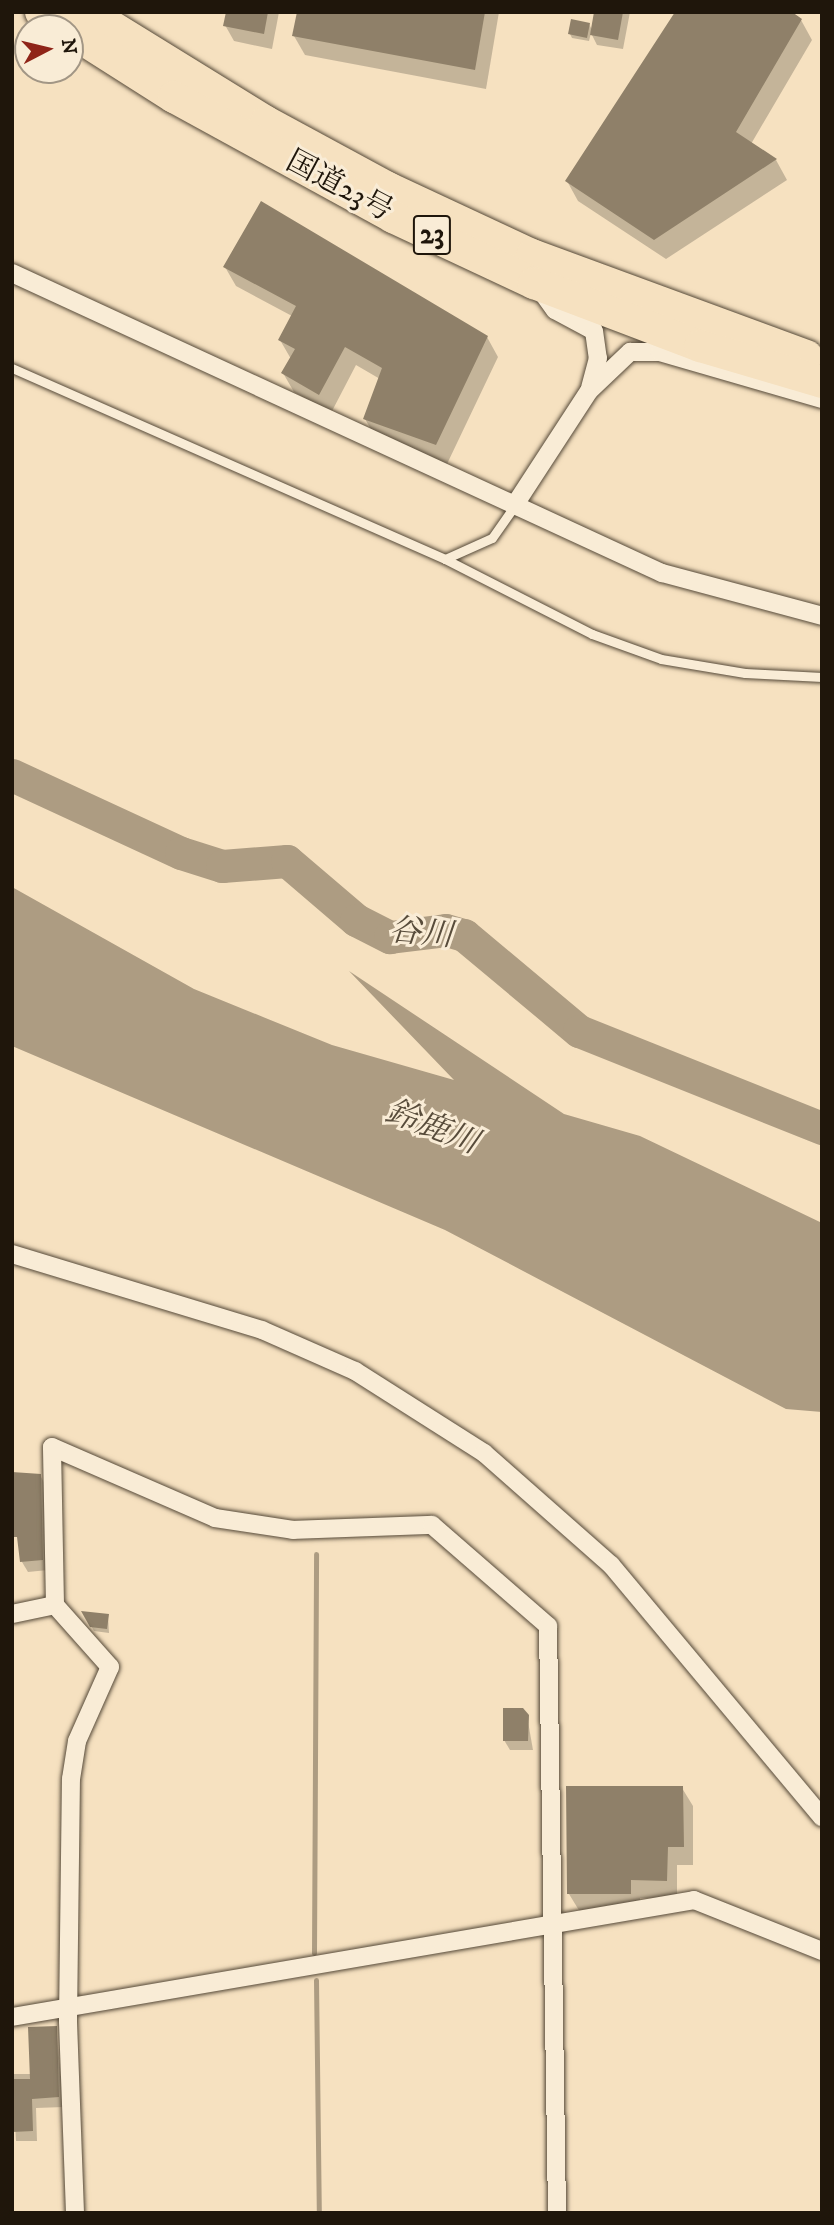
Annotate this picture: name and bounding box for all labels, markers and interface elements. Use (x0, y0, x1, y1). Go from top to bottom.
north arrow (14, 14, 84, 84)
text: N (56, 37, 81, 56)
street label: 国道23号 (279, 144, 399, 230)
road number: 23 (413, 210, 451, 260)
water label: 谷川 (387, 912, 455, 956)
water label: 鈴鹿川 (380, 1093, 484, 1163)

